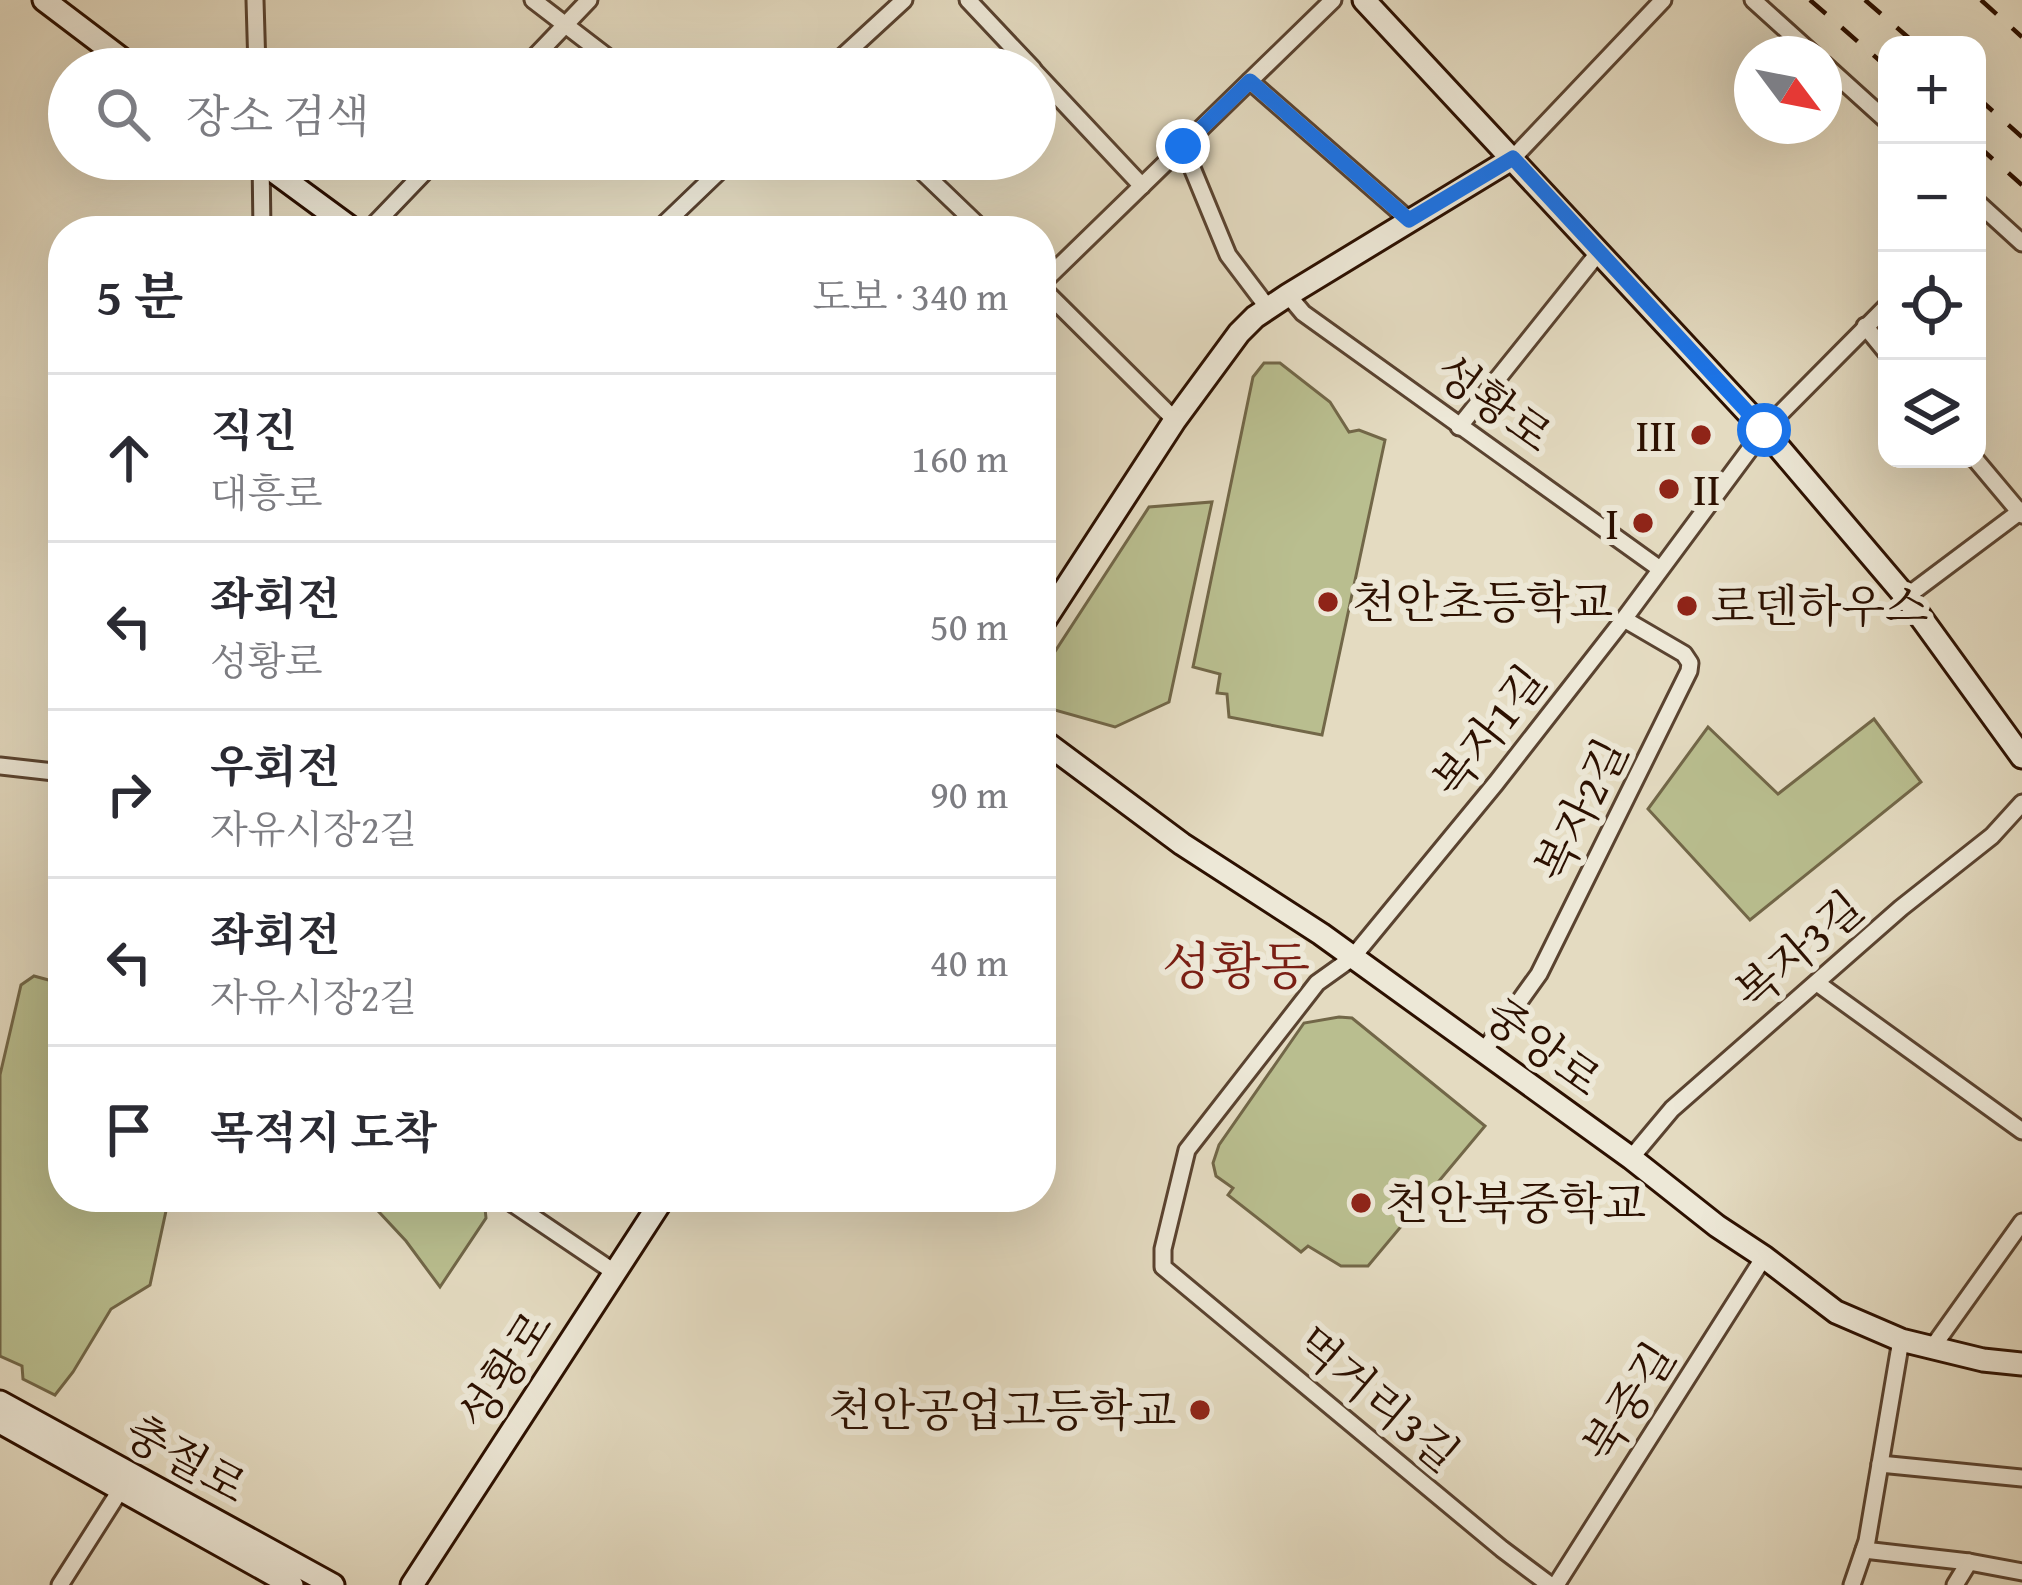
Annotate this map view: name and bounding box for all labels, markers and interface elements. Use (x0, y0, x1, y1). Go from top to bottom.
north arrow (1734, 36, 1842, 144)
map controls (1878, 36, 1986, 468)
button: + (1878, 36, 1986, 144)
search box (48, 48, 1056, 180)
icon: search (90, 81, 156, 147)
text: 장소 검색 (186, 83, 370, 148)
route end (1156, 119, 1210, 173)
button: − (1878, 144, 1986, 252)
button: locate (1878, 252, 1986, 360)
text: 5 분 (96, 258, 183, 333)
text: 도보 · 340 m (812, 267, 1008, 324)
street label: 성황로 (1422, 338, 1566, 467)
button: layers (1878, 360, 1986, 468)
text: 직진 (210, 397, 297, 462)
place label: Ⅲ (1635, 402, 1677, 467)
route start (1737, 403, 1791, 457)
marker: Ⅲ (1688, 422, 1714, 448)
icon: ahead (96, 425, 162, 491)
text: 160 m (911, 429, 1008, 486)
place label: Ⅱ (1693, 456, 1721, 521)
text: 대흥로 (210, 464, 323, 521)
marker: Ⅱ (1656, 476, 1682, 502)
place label: Ⅰ (1605, 490, 1619, 555)
marker: Ⅰ (1630, 510, 1656, 536)
text: 좌회전 (210, 565, 340, 630)
place label: 천안초등학교 (1352, 569, 1613, 634)
place label: 로덴하우스 (1711, 573, 1928, 638)
marker: 천안초등학교 (1315, 589, 1341, 615)
icon: left (96, 593, 162, 659)
marker: 로덴하우스 (1674, 593, 1700, 619)
text: 50 m (930, 597, 1008, 654)
text: 성황로 (210, 632, 323, 689)
street label: 복자1길 (1416, 651, 1561, 811)
street label: 복자2길 (1518, 727, 1643, 892)
text: 우회전 (210, 733, 340, 798)
icon: right (96, 761, 162, 827)
text: 90 m (930, 765, 1008, 822)
text: 자유시장2길 (210, 800, 417, 857)
street label: 복자3길 (1720, 875, 1877, 1024)
text: 좌회전 (210, 901, 340, 966)
district label: 성황동 (1162, 928, 1310, 1003)
icon: left (96, 929, 162, 995)
text: 40 m (930, 933, 1008, 990)
text: 자유시장2길 (210, 968, 417, 1025)
street label: 중앙로 (1471, 982, 1615, 1111)
icon: arrive (96, 1097, 162, 1163)
text: 목적지 도착 (210, 1099, 437, 1164)
place label: 천안북중학교 (1385, 1170, 1646, 1235)
marker: 천안북중학교 (1348, 1190, 1374, 1216)
street label: 성황로 (442, 1297, 567, 1442)
street label: 먹거리3길 (1283, 1311, 1474, 1486)
street label: 북중길 (1566, 1329, 1691, 1474)
place label: 천안공업고등학교 (828, 1377, 1176, 1442)
marker: 천안공업고등학교 (1187, 1397, 1213, 1423)
street label: 충절로 (113, 1399, 259, 1519)

